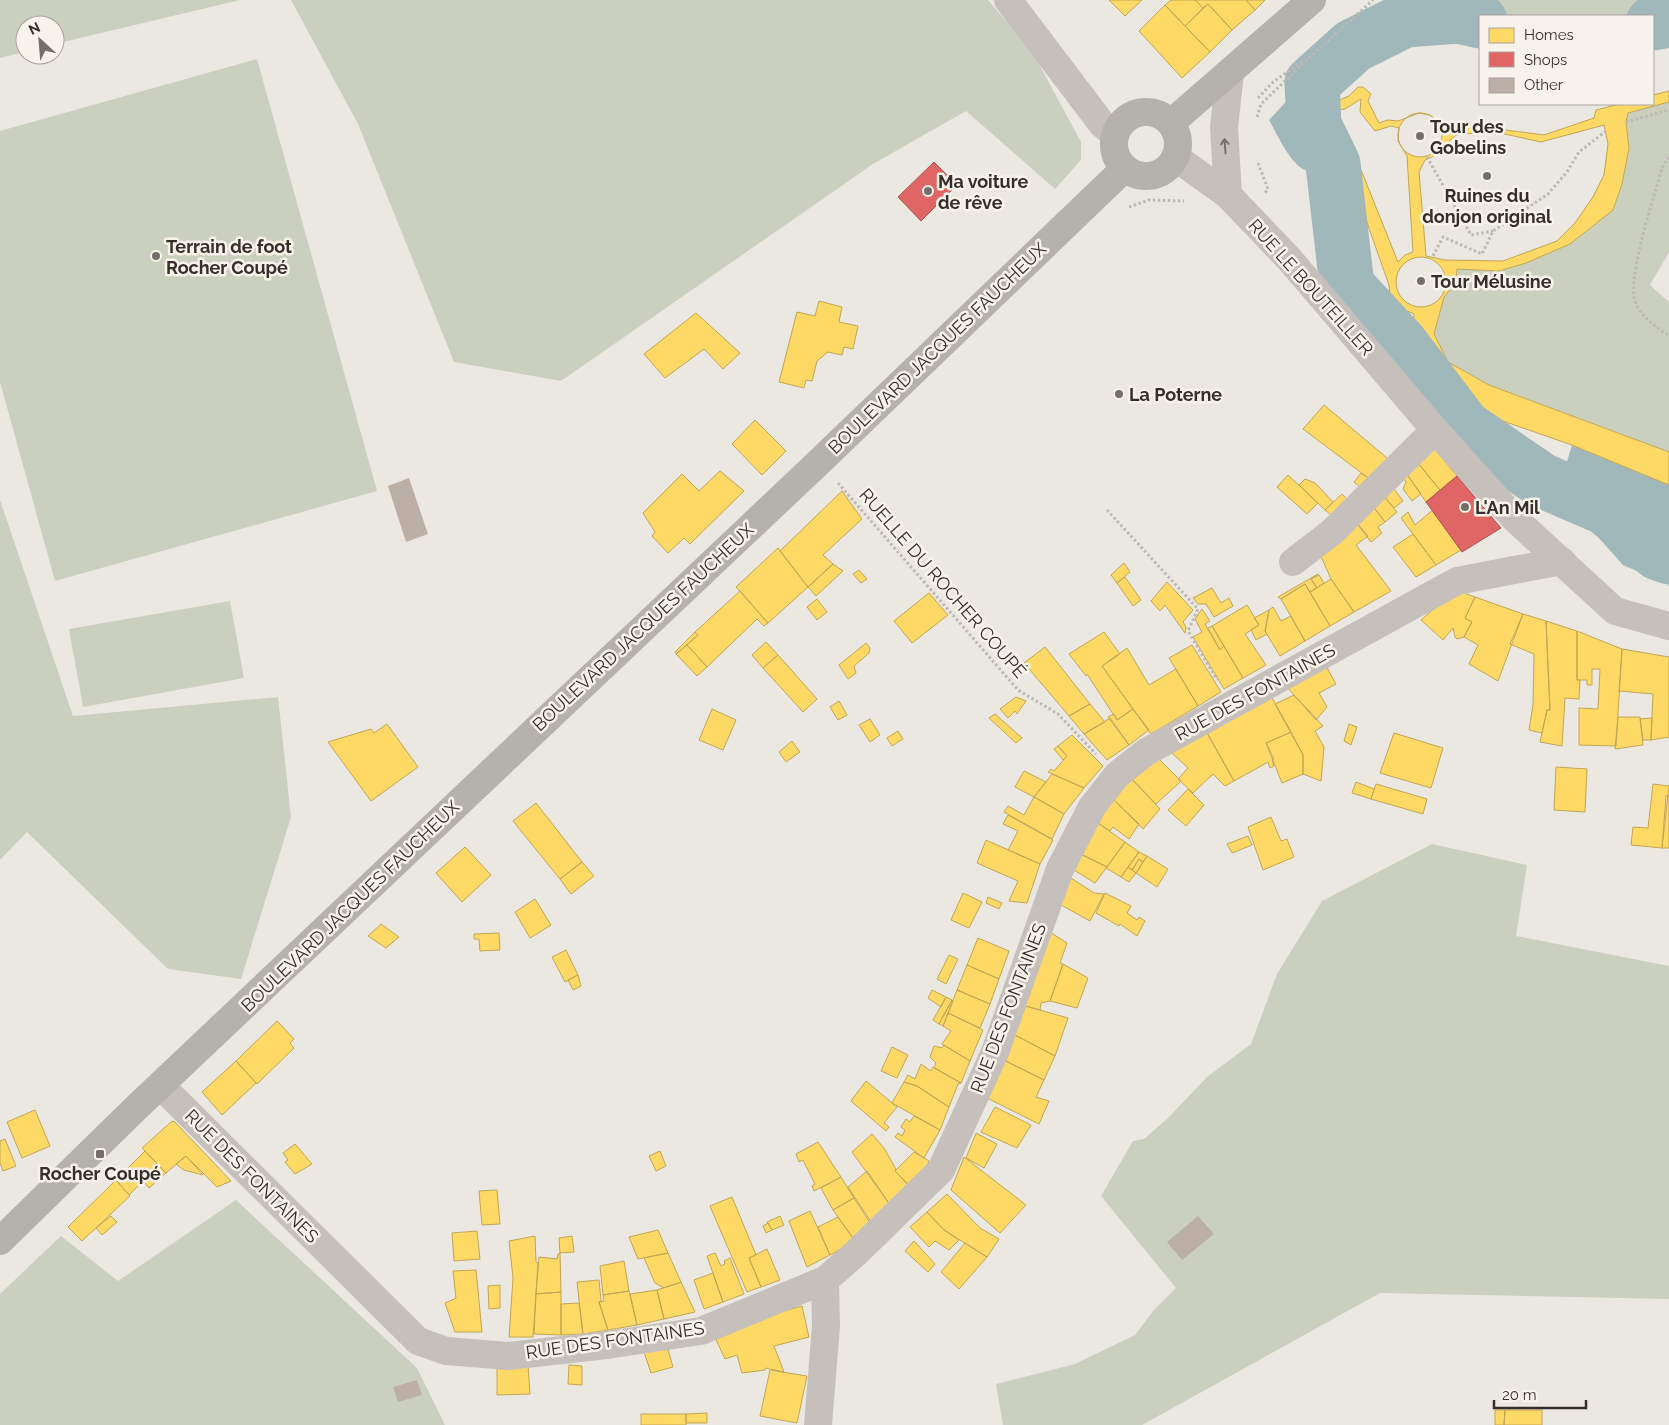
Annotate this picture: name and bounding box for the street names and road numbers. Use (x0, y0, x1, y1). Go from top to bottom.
street label: RUE LE BOUTEILLER (1244, 215, 1378, 360)
street label: BOULEVARD JACQUES FAUCHEUX (824, 238, 1051, 458)
street label: RUELLE DU ROCHER COUPÉ (855, 484, 1032, 682)
street label: BOULEVARD JACQUES FAUCHEUX (528, 518, 758, 735)
street label: RUE DES FONTAINES (1171, 639, 1339, 745)
street label: BOULEVARD JACQUES FAUCHEUX (237, 796, 464, 1016)
street label: RUE DES FONTAINES (966, 920, 1050, 1096)
street label: RUE DES FONTAINES (181, 1105, 323, 1247)
street label: RUE DES FONTAINES (524, 1317, 706, 1363)

